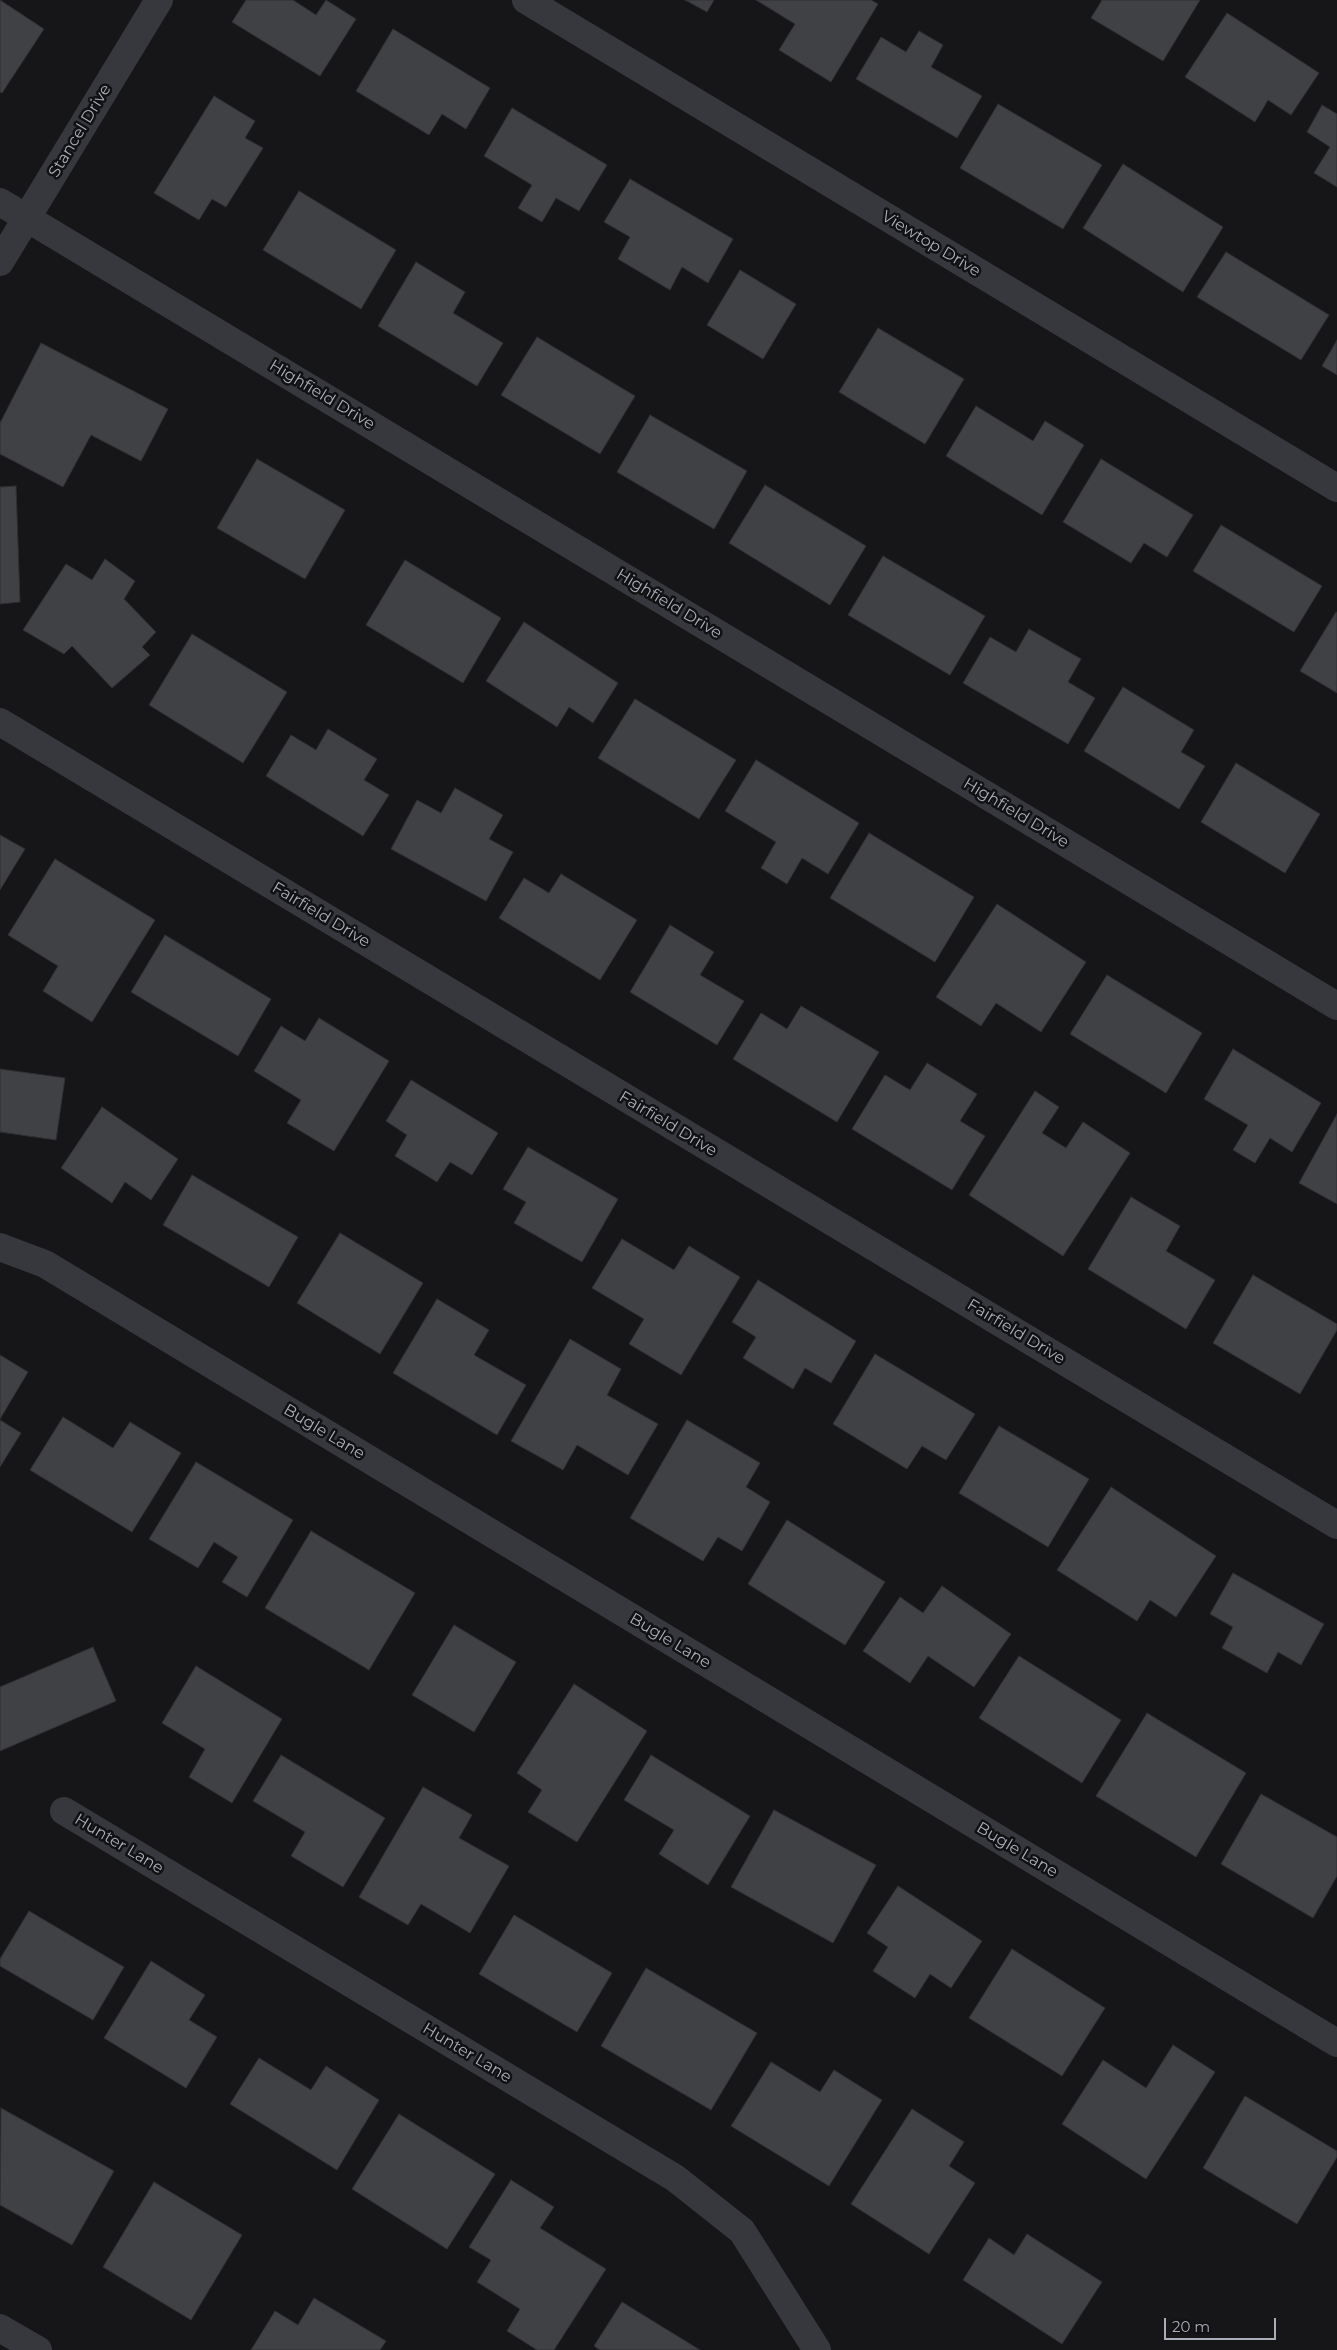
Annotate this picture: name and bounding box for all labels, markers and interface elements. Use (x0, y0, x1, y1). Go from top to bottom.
street label: Stancel Drive (45, 81, 115, 181)
street label: Viewtop Drive (878, 207, 984, 281)
street label: Highfield Drive (266, 356, 378, 434)
street label: Highfield Drive (613, 565, 725, 643)
street label: Highfield Drive (960, 774, 1072, 852)
street label: Fairfield Drive (269, 878, 373, 952)
street label: Fairfield Drive (616, 1087, 720, 1161)
street label: Fairfield Drive (964, 1295, 1068, 1369)
street label: Bugle Lane (280, 1400, 368, 1464)
street label: Bugle Lane (626, 1609, 714, 1673)
street label: Hunter Lane (71, 1810, 167, 1878)
street label: Bugle Lane (973, 1818, 1061, 1882)
street label: Hunter Lane (419, 2019, 515, 2087)
scale bar (1167, 2308, 1280, 2340)
text: 20 m (1172, 2317, 1210, 2336)

